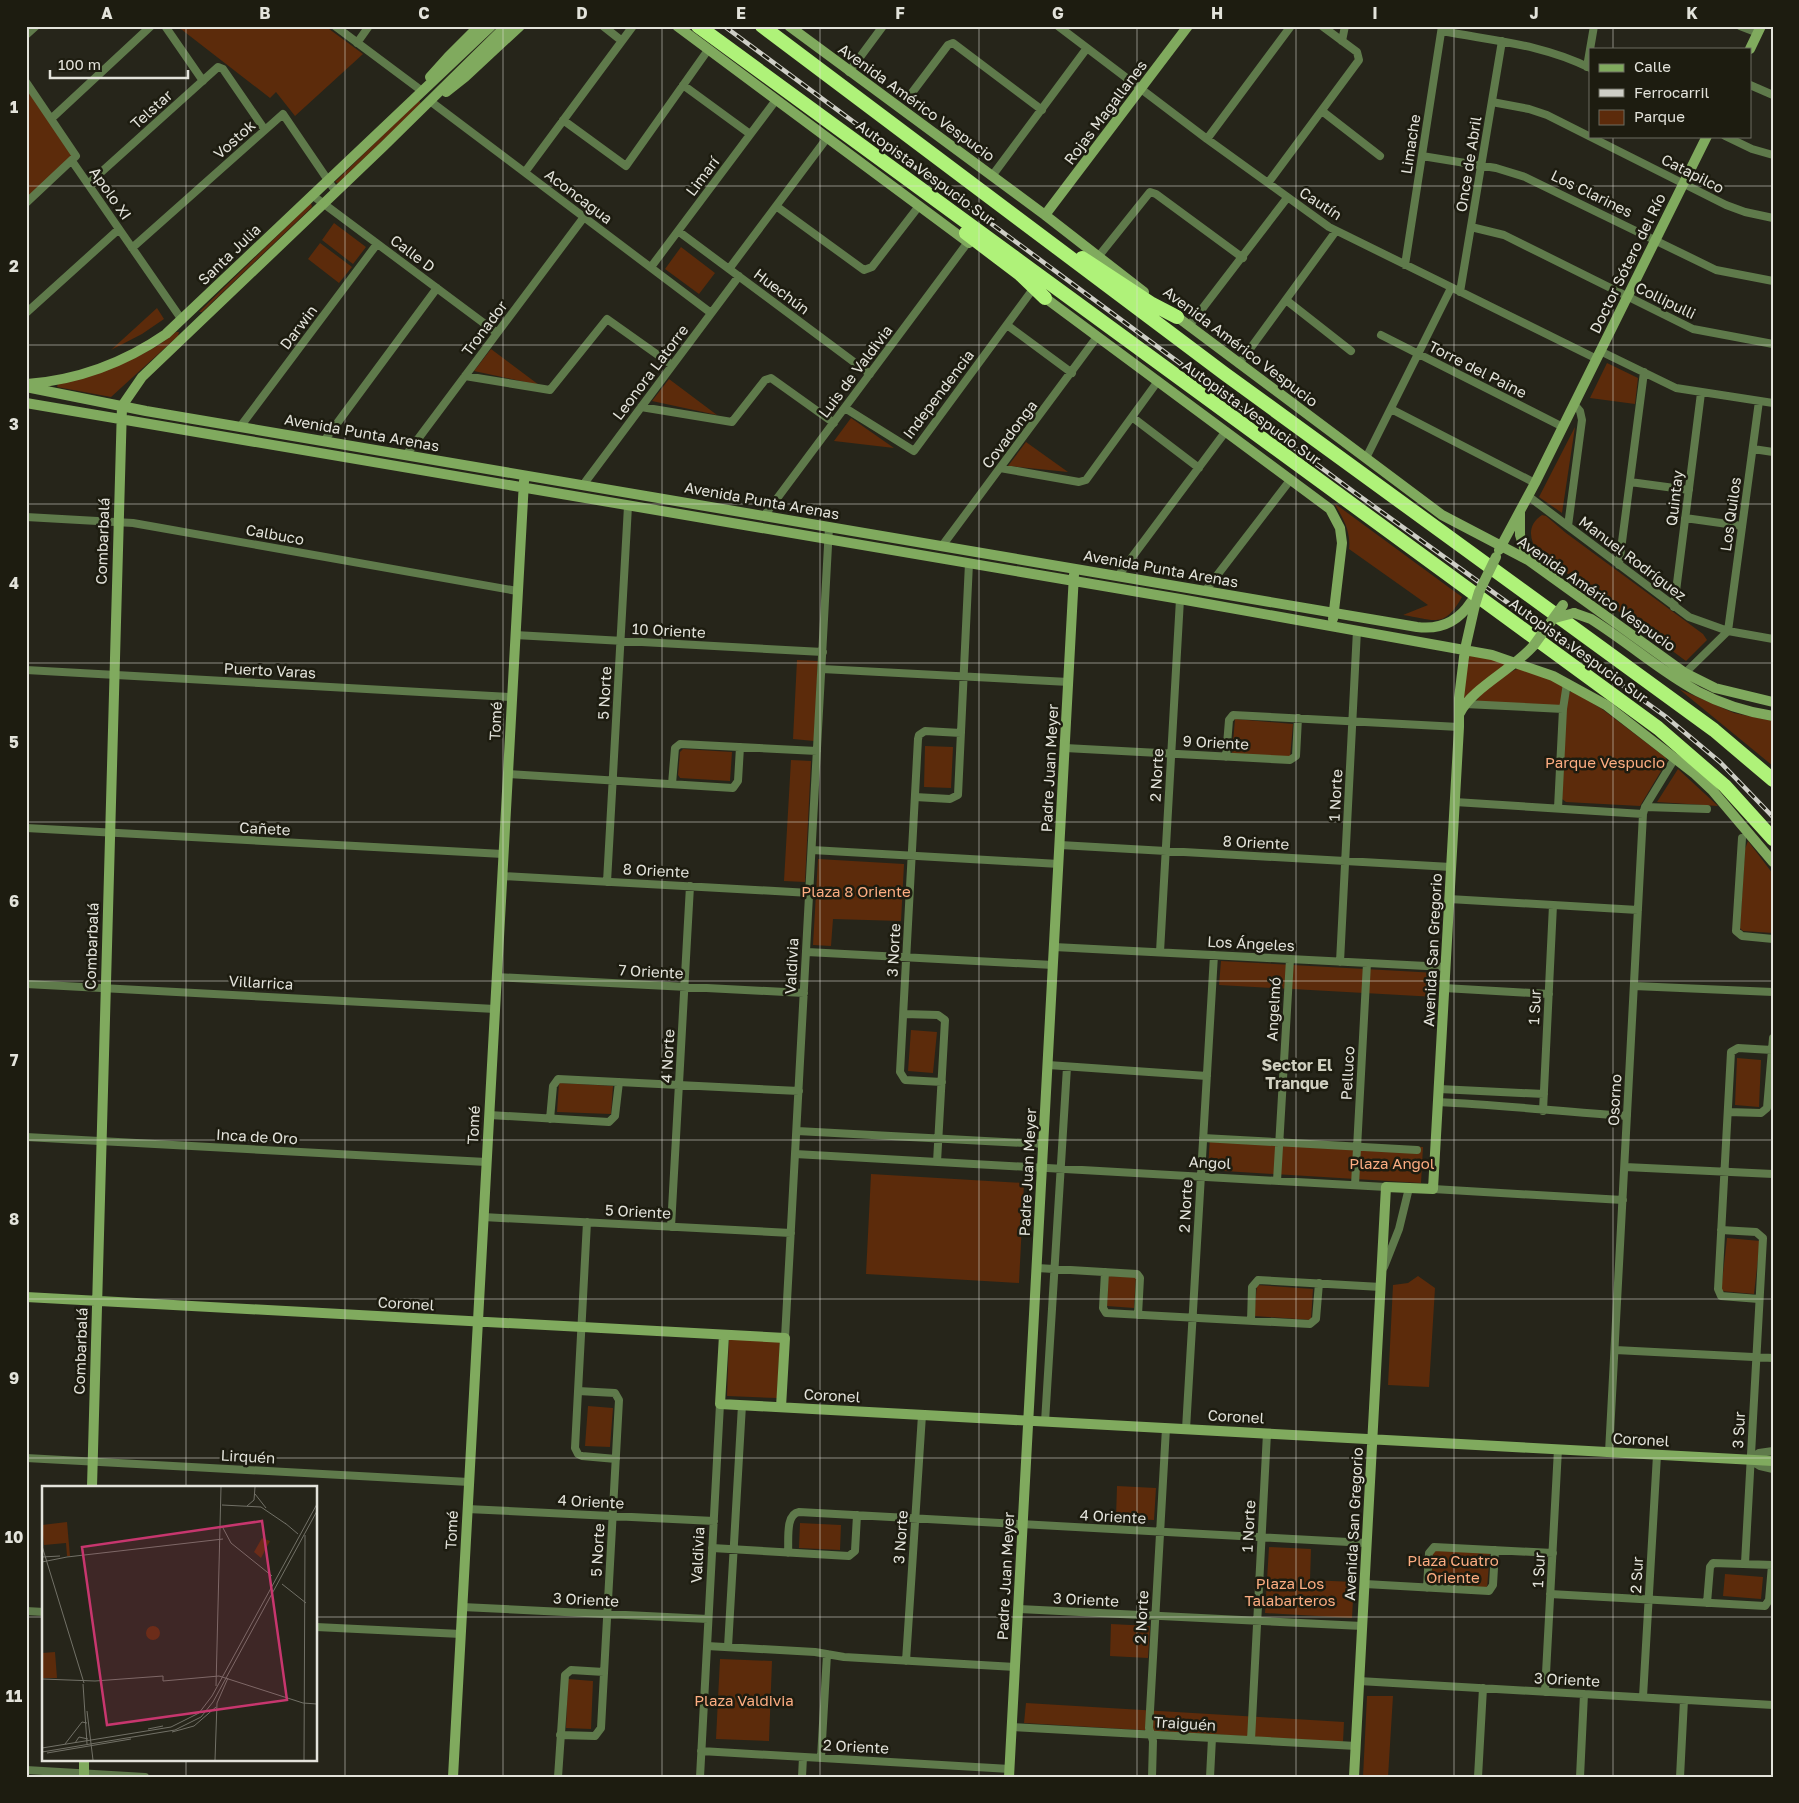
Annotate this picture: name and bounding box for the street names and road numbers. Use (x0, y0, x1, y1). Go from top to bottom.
street label: Avenida Américo Vespucio (835, 39, 999, 165)
street label: Rojas Magallanes (1060, 56, 1150, 168)
street label: Telstar (126, 86, 176, 132)
street label: Limache (1396, 112, 1424, 175)
street label: Vostok (210, 115, 259, 162)
street label: Once de Abril (1452, 115, 1484, 213)
street label: Autopista Vespucio Sur (853, 116, 999, 228)
street label: Catapilco (1659, 150, 1727, 196)
street label: Limarí (682, 152, 723, 199)
street label: Apolo XI (86, 163, 136, 223)
street label: Aconcagua (542, 165, 616, 227)
street label: Los Clarines (1548, 166, 1636, 220)
street label: Cautín (1296, 183, 1346, 223)
street label: Doctor Sótero del Río (1585, 190, 1669, 336)
street label: Santa Julia (194, 220, 264, 288)
street label: Calle D (387, 230, 439, 276)
street label: Huechún (751, 264, 813, 318)
street label: Collipulli (1633, 278, 1699, 322)
street label: Avenida Américo Vespucio (1160, 282, 1322, 410)
street label: Tronador (457, 297, 511, 359)
street label: Darwin (276, 301, 320, 353)
street label: Leonora Latorre (608, 321, 692, 423)
street label: Luis de Valdivia (814, 321, 896, 421)
street label: Torre del Paine (1426, 337, 1530, 402)
street label: Independencia (899, 346, 977, 442)
street label: Autopista Vespucio Sur (1179, 356, 1325, 468)
street label: Covadonga (978, 396, 1040, 472)
street label: Avenida Punta Arenas (283, 410, 441, 454)
street label: Quintay (1662, 469, 1686, 527)
street label: Los Quilos (1716, 476, 1744, 552)
street label: Avenida Punta Arenas (683, 478, 841, 522)
street label: Combarbalá (91, 497, 113, 585)
street label: Manuel Rodríguez (1576, 512, 1690, 604)
street label: Calbuco (244, 520, 306, 548)
street label: Avenida Américo Vespucio (1515, 531, 1679, 655)
street label: Avenida Punta Arenas (1082, 546, 1240, 590)
street label: Autopista Vespucio Sur (1506, 594, 1652, 706)
street label: 10 Oriente (632, 619, 707, 641)
street label: Puerto Varas (223, 659, 317, 681)
street label: 5 Norte (594, 665, 614, 720)
street label: Tomé (485, 701, 505, 741)
street label: Padre Juan Meyer (1037, 703, 1061, 833)
street label: 9 Oriente (1182, 731, 1250, 753)
street label: 2 Norte (1146, 747, 1166, 802)
street label: 1 Norte (1325, 768, 1345, 822)
street label: Cañete (239, 818, 291, 838)
street label: 8 Oriente (1222, 831, 1290, 853)
street label: 8 Oriente (622, 859, 690, 881)
street label: Avenida San Gregorio (1419, 873, 1445, 1027)
street label: Combarbalá (80, 902, 102, 990)
street label: 3 Norte (883, 922, 903, 977)
street label: Los Ángeles (1207, 932, 1295, 954)
street label: Valdivia (781, 937, 801, 995)
street label: 7 Oriente (618, 960, 684, 982)
street label: Villarrica (228, 971, 294, 993)
street label: Angelmó (1262, 976, 1284, 1042)
street label: 1 Sur (1524, 989, 1544, 1025)
street label: 4 Norte (657, 1028, 677, 1084)
street label: Pelluco (1337, 1045, 1357, 1101)
street label: Osorno (1604, 1073, 1624, 1127)
street label: Tomé (463, 1105, 483, 1145)
street label: Padre Juan Meyer (1015, 1107, 1039, 1237)
street label: Inca de Oro (216, 1125, 298, 1147)
street label: Angol (1188, 1152, 1232, 1172)
street label: 2 Norte (1175, 1178, 1195, 1233)
street label: 5 Oriente (605, 1200, 672, 1222)
street label: Coronel (377, 1293, 435, 1313)
street label: Combarbalá (69, 1307, 91, 1395)
street label: Coronel (803, 1385, 861, 1405)
street label: Coronel (1207, 1406, 1265, 1426)
street label: 3 Sur (1728, 1411, 1748, 1449)
street label: Coronel (1612, 1429, 1670, 1449)
street label: Lirquén (220, 1446, 276, 1466)
street label: Avenida San Gregorio (1340, 1447, 1366, 1601)
street label: 4 Oriente (557, 1490, 625, 1512)
street label: 1 Norte (1238, 1499, 1258, 1553)
street label: 4 Oriente (1079, 1505, 1147, 1527)
street label: 3 Norte (889, 1509, 911, 1564)
street label: Tomé (441, 1510, 461, 1550)
street label: Padre Juan Meyer (993, 1511, 1017, 1641)
street label: 5 Norte (587, 1522, 607, 1577)
street label: Valdivia (687, 1526, 707, 1584)
street label: 1 Sur (1528, 1552, 1548, 1588)
street label: 2 Sur (1626, 1556, 1646, 1594)
street label: 3 Oriente (553, 1588, 620, 1610)
street label: 3 Oriente (1053, 1588, 1120, 1610)
street label: 2 Norte (1131, 1589, 1151, 1644)
street label: 3 Oriente (1534, 1668, 1601, 1690)
street label: Traiguén (1153, 1712, 1217, 1734)
street label: 2 Oriente (823, 1735, 890, 1757)

